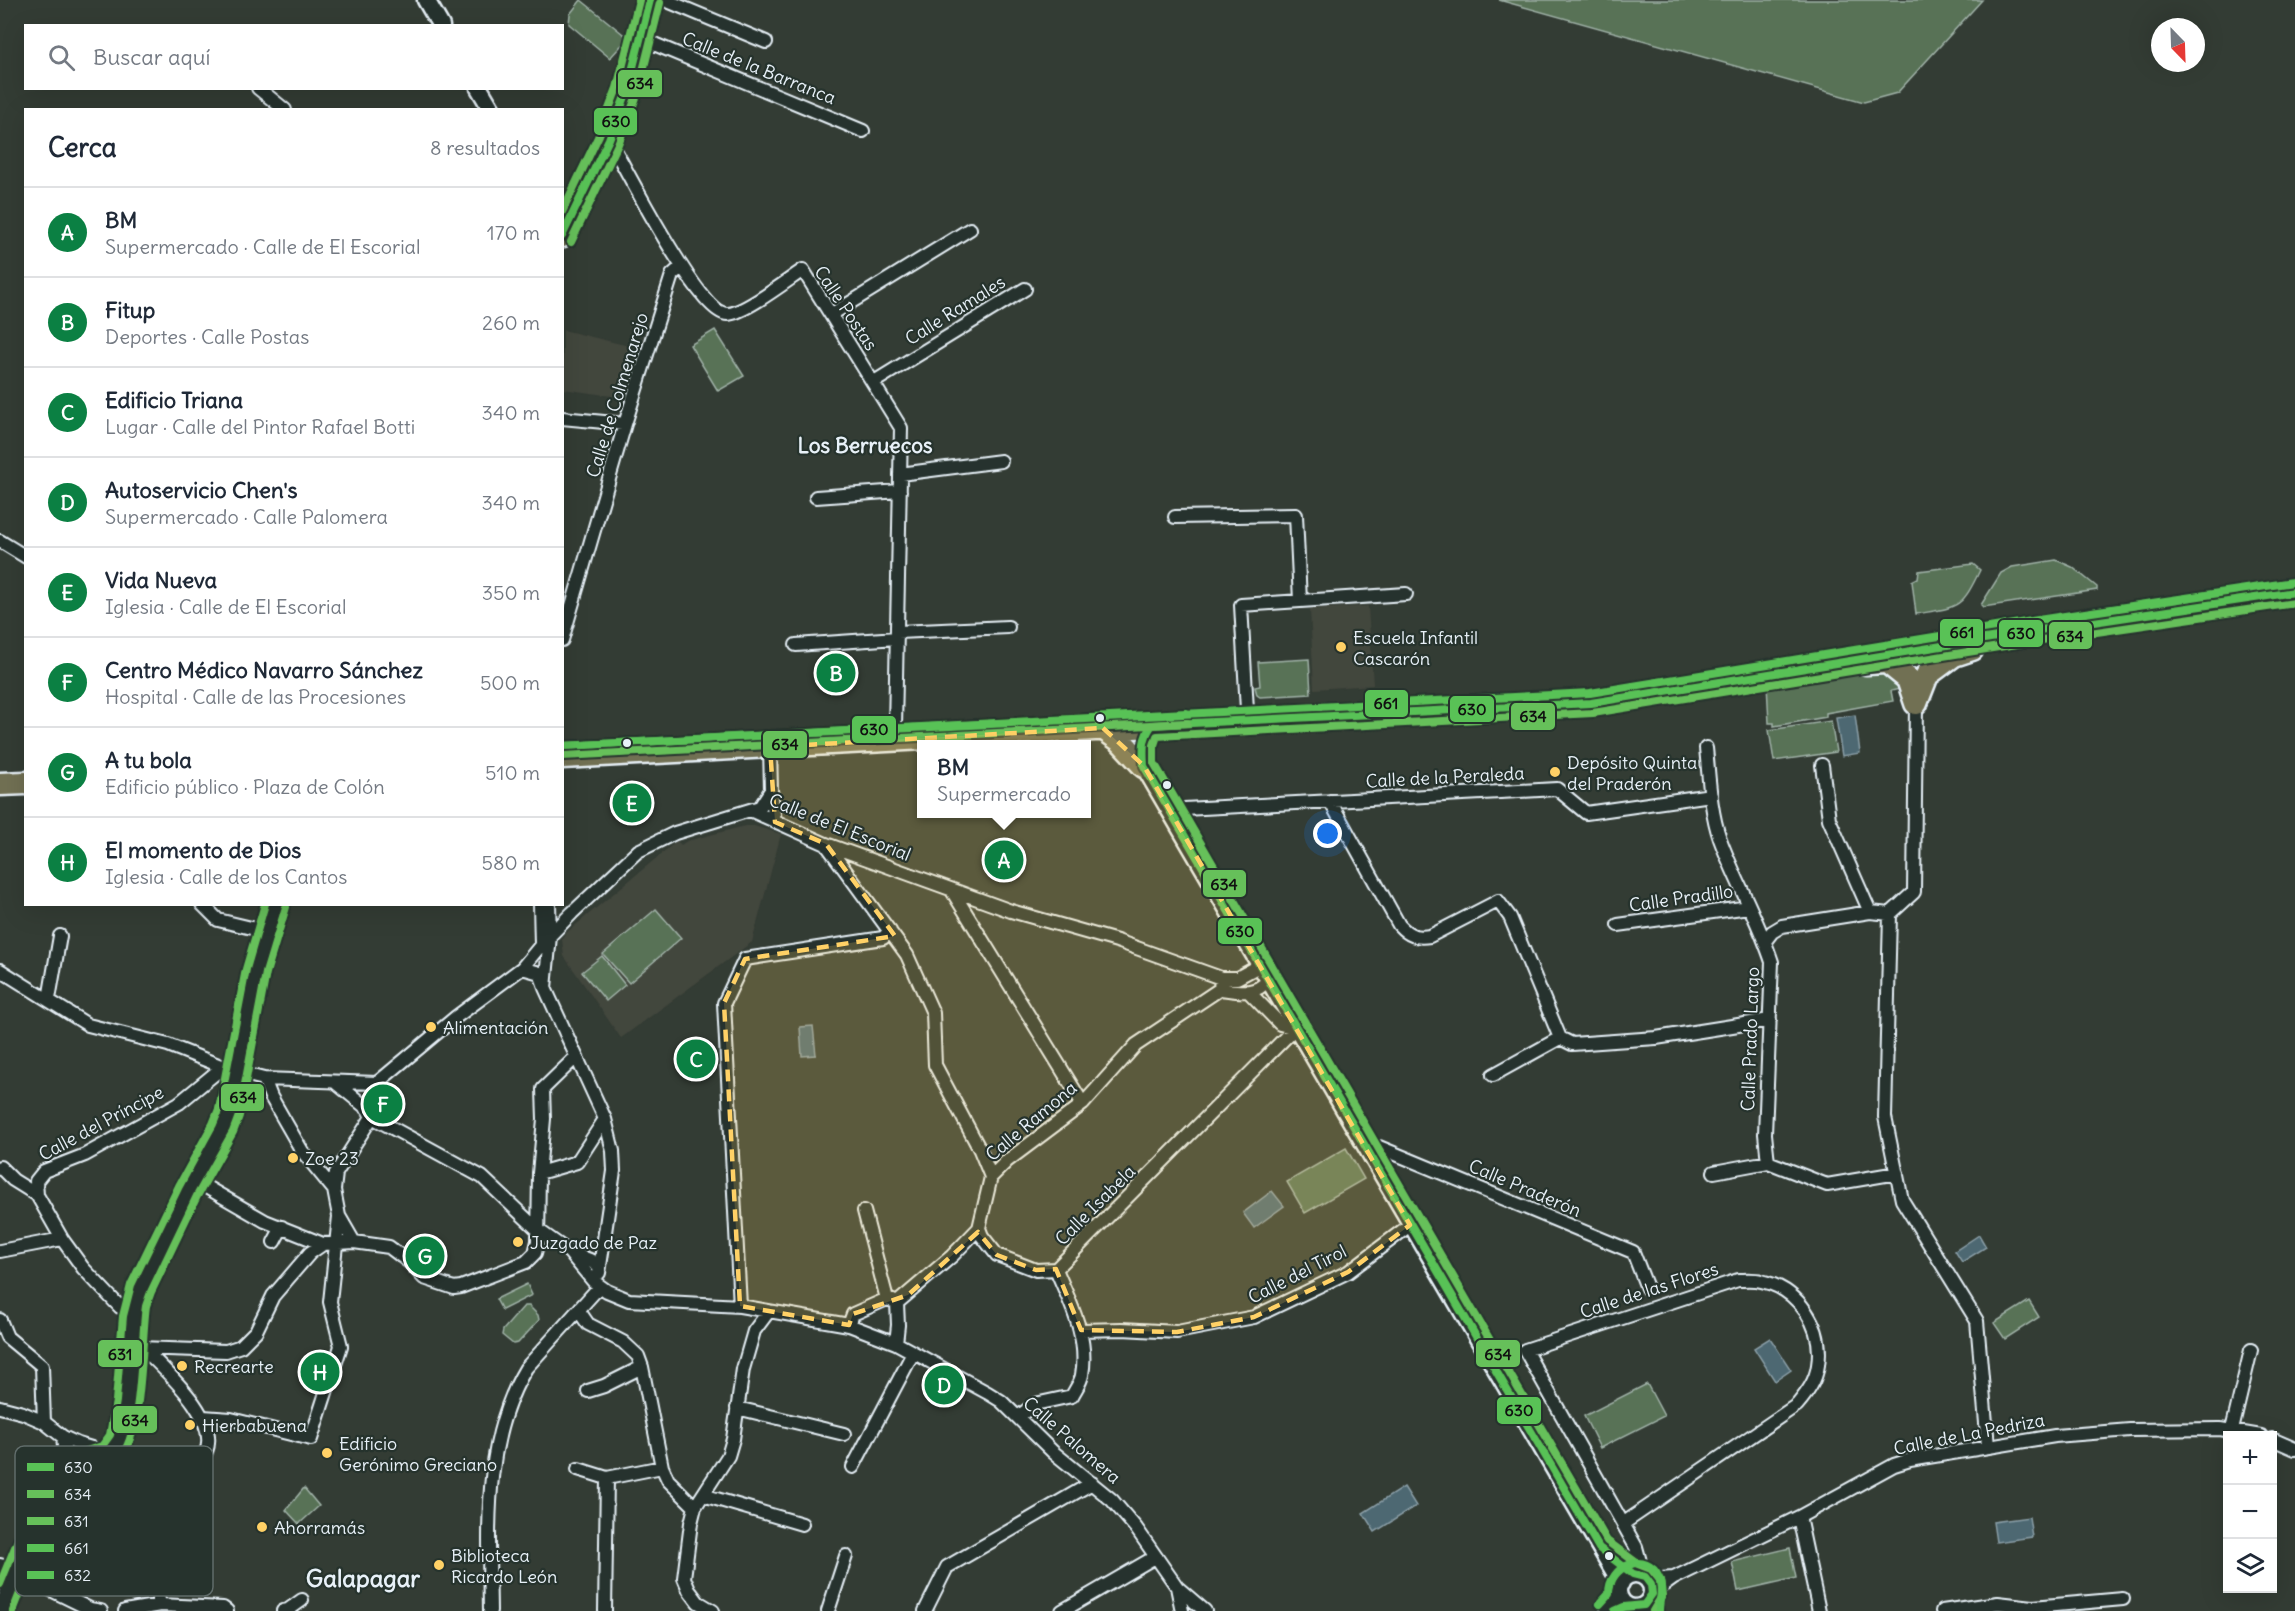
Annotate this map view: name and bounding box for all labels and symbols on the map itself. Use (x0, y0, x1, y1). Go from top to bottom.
north arrow (2151, 18, 2205, 72)
street label: Calle de la Barranca (679, 27, 839, 109)
line badge: 634 (617, 69, 663, 98)
text: 634 (626, 73, 654, 93)
line badge: 630 (593, 107, 638, 136)
text: 630 (602, 111, 630, 131)
street label: Calle Postas (809, 261, 883, 355)
street label: Calle Ramales (901, 270, 1009, 350)
street label: Calle de Colmenarejo (581, 310, 653, 480)
district label: Los Berruecos (797, 432, 933, 459)
line badge: 661 (1939, 618, 1984, 647)
line badge: 630 (1998, 619, 2044, 648)
line badge: 634 (2048, 621, 2093, 650)
text: 661 (1950, 622, 1974, 642)
text: 630 (2007, 623, 2035, 643)
place label: Escuela Infantil Cascarón (1353, 626, 1478, 670)
text: 634 (2056, 626, 2084, 646)
marker: Escuela Infantil Cascarón (1334, 640, 1348, 654)
pin: B (816, 650, 856, 696)
line badge: 661 (1364, 689, 1409, 718)
text: 661 (1374, 693, 1398, 713)
line badge: 630 (1449, 695, 1495, 723)
text: 630 (1458, 699, 1486, 719)
line badge: 634 (1510, 702, 1556, 731)
text: 634 (1519, 706, 1547, 726)
unlabelled marker (1094, 712, 1106, 724)
line badge: 630 (851, 715, 897, 744)
text: 630 (860, 719, 888, 739)
line badge: 634 (762, 730, 808, 759)
text: 634 (771, 734, 799, 754)
unlabelled marker (621, 737, 633, 749)
place label: Depósito Quinta del Praderón (1567, 751, 1697, 795)
street label: Calle de la Peraleda (1365, 761, 1525, 793)
marker: Depósito Quinta del Praderón (1548, 765, 1562, 779)
unlabelled marker (1161, 779, 1173, 791)
pin: E (612, 780, 652, 826)
street label: Calle de El Escorial (766, 788, 914, 866)
your location (1313, 819, 1342, 848)
pin: A (984, 838, 1024, 882)
line badge: 634 (1202, 869, 1247, 898)
text: 634 (1210, 874, 1238, 894)
street label: Calle Pradillo (1627, 879, 1735, 917)
line badge: 630 (1217, 917, 1263, 945)
text: 630 (1226, 921, 1254, 941)
street label: Calle Prado Largo (1736, 966, 1764, 1112)
place label: Alimentación (443, 1016, 548, 1039)
marker: Alimentación (424, 1020, 438, 1034)
pin: C (676, 1036, 716, 1082)
street label: Calle Ramona (981, 1076, 1081, 1166)
street label: Calle del Príncipe (35, 1080, 167, 1166)
pin: F (364, 1082, 403, 1126)
line badge: 634 (220, 1083, 265, 1112)
text: 634 (229, 1087, 257, 1107)
place label: Zoe 23 (305, 1147, 359, 1170)
marker: Zoe 23 (286, 1151, 300, 1165)
street label: Calle Praderón (1465, 1154, 1585, 1222)
street label: Calle Isabela (1050, 1160, 1140, 1250)
place label: Juzgado de Paz (530, 1231, 657, 1254)
pin: G (406, 1234, 444, 1278)
marker: Juzgado de Paz (511, 1235, 525, 1249)
street label: Calle del Tirol (1244, 1239, 1350, 1309)
street label: Calle de las Flores (1577, 1257, 1721, 1323)
line badge: 631 (97, 1339, 143, 1368)
line badge: 634 (1475, 1339, 1521, 1368)
text: 631 (108, 1344, 132, 1364)
text: 634 (1484, 1344, 1512, 1364)
pin: H (300, 1350, 340, 1394)
place label: Recrearte (194, 1355, 274, 1378)
marker: Recrearte (175, 1359, 189, 1373)
pin: D (924, 1362, 964, 1408)
street label: Calle Palomera (1019, 1391, 1125, 1489)
line badge: 630 (1496, 1396, 1542, 1425)
text: 630 (1505, 1400, 1533, 1420)
line badge: 634 (112, 1405, 158, 1434)
street label: Calle de La Pedriza (1892, 1408, 2046, 1460)
text: 634 (121, 1410, 149, 1430)
place label: Hierbabuena (202, 1414, 307, 1437)
marker: Hierbabuena (183, 1418, 197, 1432)
place label: Edificio Gerónimo Greciano (339, 1432, 497, 1476)
legend (15, 1446, 213, 1596)
marker: Edificio Gerónimo Greciano (320, 1446, 334, 1460)
text: 630 (64, 1457, 93, 1477)
text: 634 (64, 1484, 92, 1504)
text: 631 (64, 1511, 89, 1531)
place label: Ahorramás (274, 1516, 365, 1539)
marker: Ahorramás (255, 1520, 269, 1534)
text: 661 (64, 1538, 89, 1558)
place label: Biblioteca Ricardo León (451, 1544, 557, 1588)
unlabelled marker (1603, 1550, 1615, 1562)
marker: Biblioteca Ricardo León (432, 1558, 446, 1572)
district label: Galapagar (306, 1563, 420, 1593)
text: 632 (64, 1565, 91, 1585)

